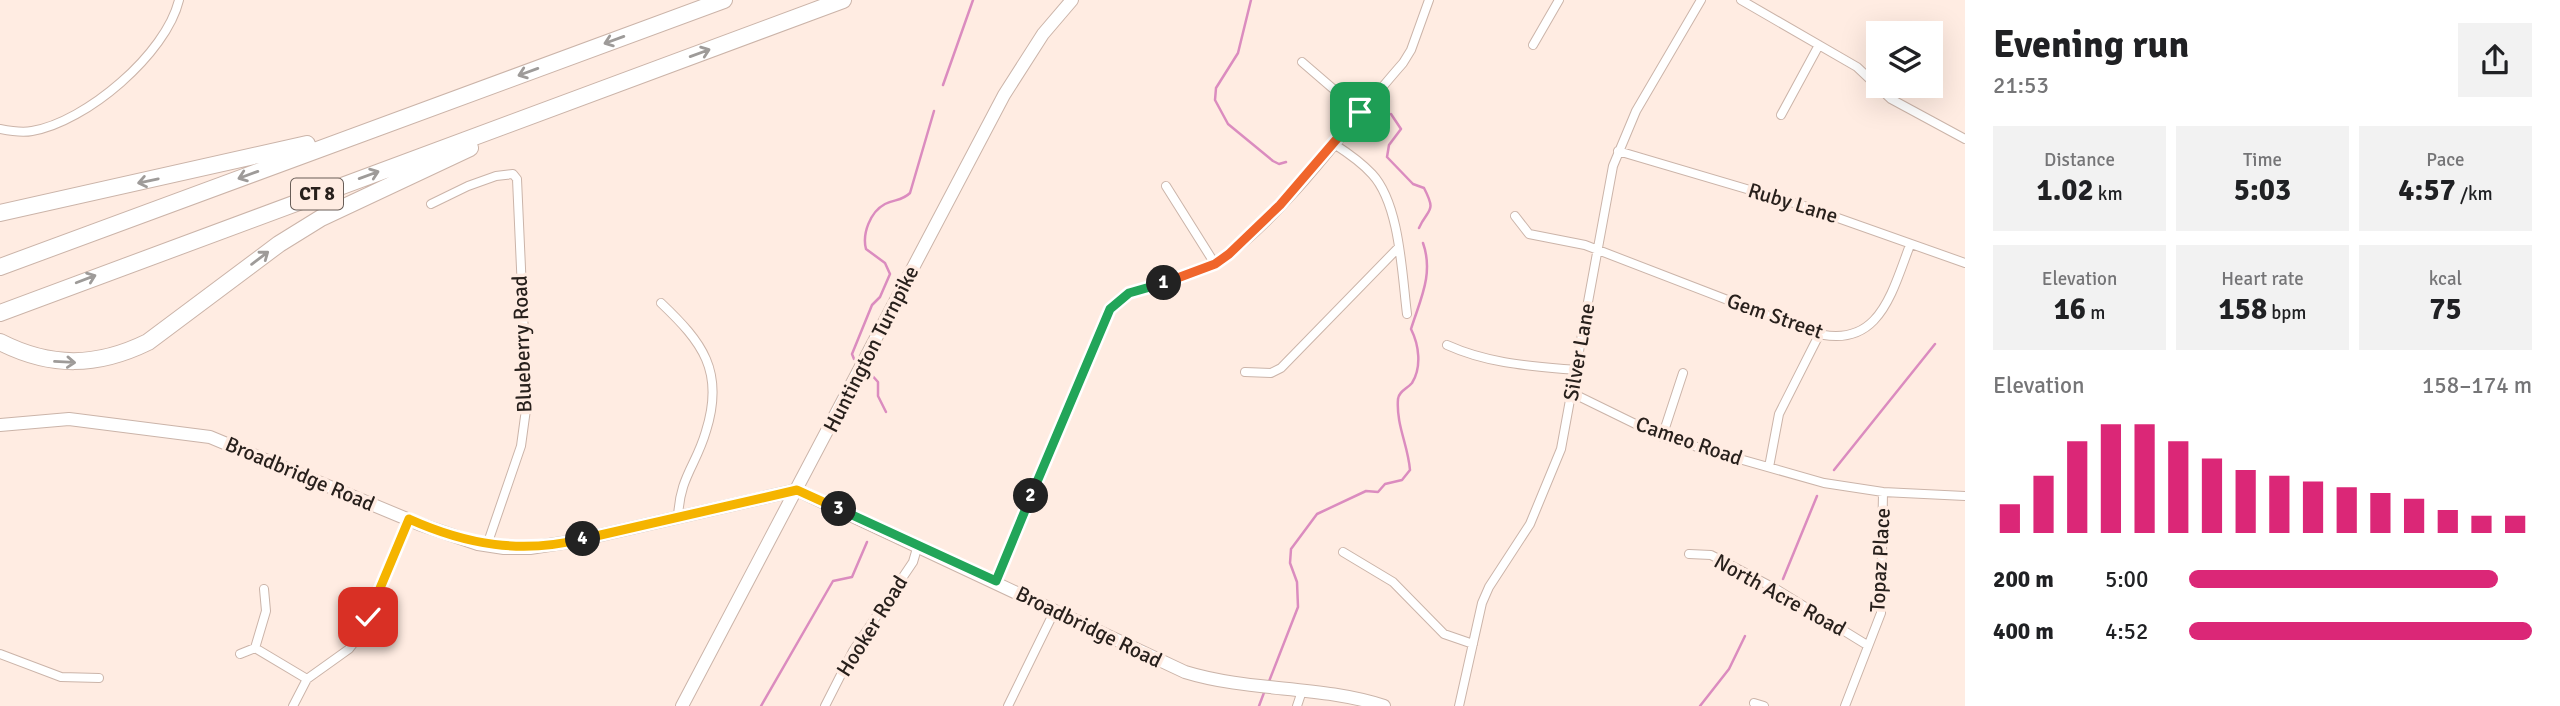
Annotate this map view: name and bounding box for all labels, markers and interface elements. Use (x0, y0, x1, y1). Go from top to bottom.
map controls (1866, 21, 1943, 98)
button: layers (1866, 21, 1943, 98)
text: Evening run (1993, 21, 2189, 68)
button: share (2458, 23, 2532, 97)
one-way arrow (604, 35, 626, 48)
one-way arrow (688, 46, 710, 59)
one-way arrow (518, 67, 540, 79)
text: 21:53 (1993, 71, 2049, 100)
pin (1330, 82, 1390, 142)
icon: arrive (1341, 93, 1379, 131)
text: Distance (2044, 148, 2115, 172)
text: Time (2243, 148, 2282, 172)
text: Pace (2426, 148, 2465, 172)
one-way arrow (357, 168, 379, 180)
one-way arrow (238, 170, 260, 182)
text: 1.02 (2036, 172, 2094, 209)
text: 5:03 (2234, 172, 2291, 209)
text: 4:57 (2398, 172, 2456, 209)
one-way arrow (137, 175, 160, 188)
street label: Ruby Lane (1745, 177, 1841, 229)
road number: CT 8 (291, 178, 343, 210)
text: km (2094, 182, 2123, 206)
text: /km (2456, 182, 2493, 206)
one-way arrow (250, 250, 269, 265)
street label: Huntington Turnpike (818, 261, 924, 437)
pin: 1 (1146, 266, 1182, 300)
text: Elevation (2042, 267, 2117, 291)
text: Heart rate (2221, 267, 2304, 291)
text: kcal (2429, 267, 2462, 291)
text: 1 (1158, 270, 1169, 294)
one-way arrow (75, 272, 97, 285)
street label: Blueberry Road (507, 275, 537, 413)
street label: Gem Street (1723, 287, 1827, 345)
text: 16 (2054, 291, 2086, 328)
text: 158 (2218, 291, 2267, 328)
text: 75 (2429, 291, 2462, 328)
street label: Silver Lane (1558, 301, 1600, 403)
text: m (2086, 301, 2105, 325)
text: bpm (2267, 301, 2307, 325)
one-way arrow (53, 355, 76, 368)
text: Elevation (1993, 371, 2085, 400)
text: 158–174 m (2422, 371, 2532, 400)
street label: Cameo Road (1632, 411, 1746, 471)
street label: Broadbridge Road (222, 431, 378, 517)
pin: 2 (1014, 478, 1048, 514)
text: 2 (1025, 483, 1036, 507)
pin: 3 (822, 491, 856, 526)
text: 3 (833, 496, 844, 520)
street label: Topaz Place (1864, 507, 1896, 613)
pin: 4 (566, 522, 600, 556)
text: 4 (577, 526, 588, 550)
street label: North Acre Road (1710, 548, 1850, 642)
text: 200 m (1993, 565, 2054, 594)
text: 5:00 (2105, 565, 2148, 594)
street label: Hooker Road (831, 571, 913, 681)
street label: Broadbridge Road (1012, 580, 1166, 674)
pin (338, 587, 398, 647)
icon: check (349, 598, 387, 636)
text: 400 m (1993, 617, 2054, 646)
text: 4:52 (2105, 617, 2148, 646)

